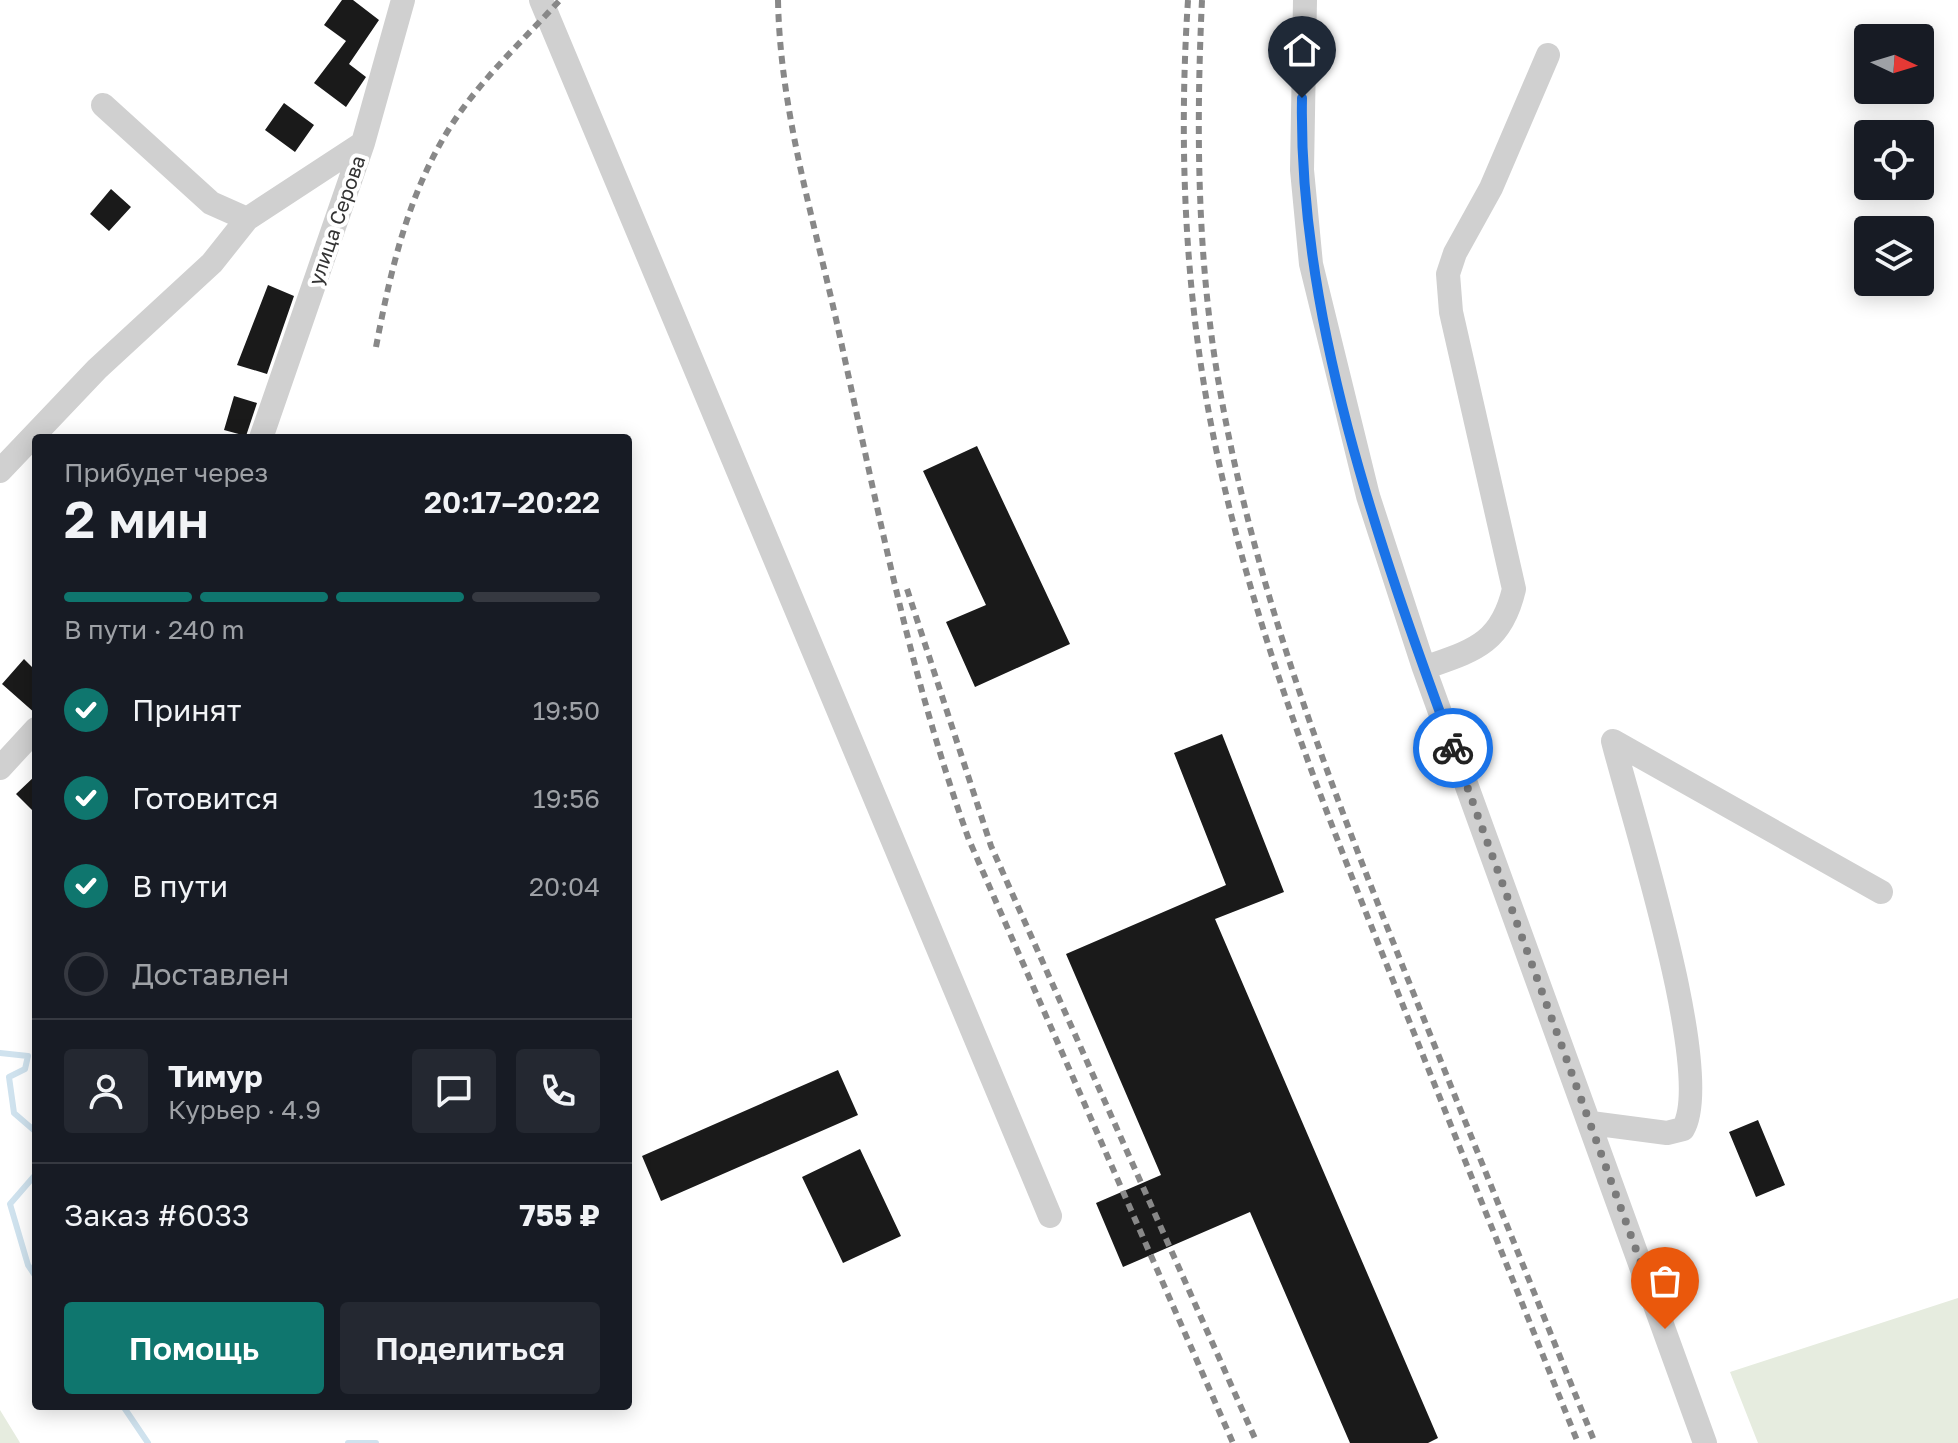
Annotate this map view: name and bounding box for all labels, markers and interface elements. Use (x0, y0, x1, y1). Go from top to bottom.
pin (1268, 16, 1336, 98)
north arrow (1854, 24, 1934, 104)
map controls (1854, 24, 1934, 296)
icon: home (1280, 28, 1324, 72)
button: locate (1854, 120, 1934, 200)
street label: улица Серова (303, 152, 369, 288)
button: layers (1854, 216, 1934, 296)
text: Прибудет через (64, 457, 268, 488)
text: 20:17–20:22 (424, 484, 600, 520)
text: 2 мин (64, 487, 209, 549)
text: В пути · 240 m (64, 614, 245, 645)
icon: check (64, 688, 108, 732)
text: Принят (132, 692, 241, 728)
text: 19:50 (533, 695, 600, 726)
courier (1413, 708, 1493, 788)
icon: bike (1431, 726, 1475, 770)
icon: check (64, 776, 108, 820)
text: Готовится (132, 780, 279, 816)
text: 19:56 (533, 783, 600, 814)
icon: check (64, 864, 108, 908)
text: В пути (132, 868, 228, 904)
text: 20:04 (529, 871, 600, 902)
text: Доставлен (132, 956, 289, 992)
button: person (64, 1049, 148, 1133)
button: chat (412, 1049, 496, 1133)
button: phone (516, 1049, 600, 1133)
text: Тимур (168, 1058, 263, 1094)
text: Курьер · 4.9 (168, 1094, 321, 1125)
text: Заказ #6033 (64, 1197, 250, 1233)
text: 755 ₽ (519, 1197, 600, 1233)
pin (1631, 1247, 1699, 1329)
icon: bag (1643, 1259, 1687, 1303)
button: Помощь (64, 1302, 324, 1394)
button: Поделиться (340, 1302, 600, 1394)

